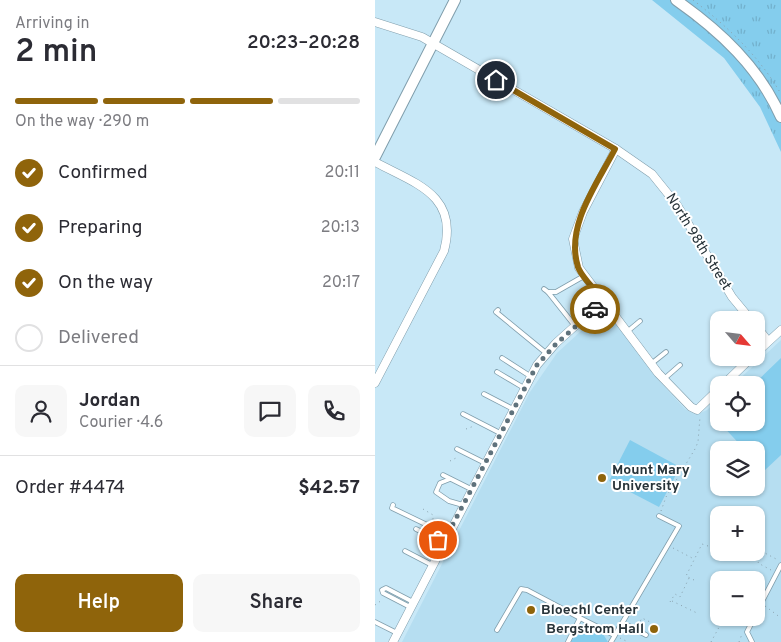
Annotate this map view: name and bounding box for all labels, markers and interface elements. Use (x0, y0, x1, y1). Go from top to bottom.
text: Arriving in (15, 14, 90, 34)
text: 20:23–20:28 (247, 31, 360, 55)
text: 2 min (15, 33, 97, 73)
pin (475, 59, 517, 101)
icon: home (482, 66, 510, 94)
text: On the way · 290 m (15, 112, 149, 132)
icon: check (15, 159, 43, 187)
text: Confirmed (58, 161, 148, 185)
text: 20:11 (324, 163, 360, 183)
street label: North 98th Street (661, 190, 735, 294)
icon: check (15, 214, 43, 242)
text: Preparing (58, 216, 142, 240)
text: 20:13 (321, 218, 360, 238)
icon: check (15, 269, 43, 297)
text: On the way (58, 271, 153, 295)
text: 20:17 (322, 273, 360, 293)
courier (570, 284, 620, 334)
icon: car (581, 295, 609, 323)
north arrow (710, 311, 765, 366)
map controls (710, 311, 765, 626)
text: Delivered (58, 326, 139, 350)
button: locate (710, 376, 765, 431)
button: person (15, 385, 67, 437)
button: chat (244, 385, 296, 437)
button: phone (308, 385, 360, 437)
text: Jordan (79, 389, 141, 413)
text: Courier · 4.6 (79, 413, 163, 433)
button: layers (710, 441, 765, 496)
place label: Mount Mary University (612, 462, 690, 495)
marker: Mount Mary University (596, 472, 608, 484)
text: Order #4474 (15, 476, 125, 500)
text: $42.57 (298, 476, 360, 500)
button: + (710, 506, 765, 561)
pin (417, 519, 459, 561)
icon: bag (424, 526, 452, 554)
button: − (710, 571, 765, 626)
button: Help (15, 574, 183, 632)
button: Share (193, 574, 360, 632)
place label: Bloechl Center (541, 602, 638, 619)
marker: Bloechl Center (525, 604, 537, 616)
place label: Bergstrom Hall (546, 621, 644, 638)
marker: Bergstrom Hall (648, 623, 660, 635)

